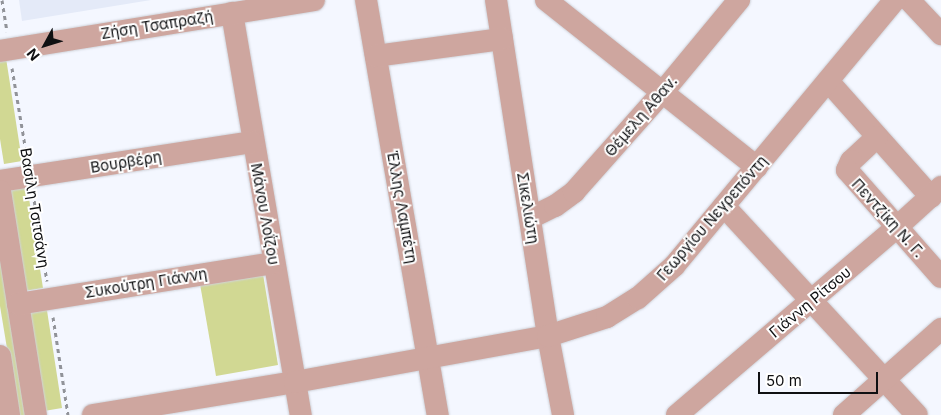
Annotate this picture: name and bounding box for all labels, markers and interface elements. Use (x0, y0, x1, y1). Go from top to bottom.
street label: Ζήση Τσαπραζή (100, 7, 214, 43)
north arrow (20, 20, 70, 70)
text: N (23, 45, 43, 64)
street label: Θέμελη Αθαν. (601, 72, 681, 160)
street label: Βασίλη Τσιτσάνη (17, 147, 53, 269)
street label: Βουρβέρη (89, 147, 163, 177)
street label: Έλλης Λαμπέτη (383, 149, 421, 265)
street label: Γεωργίου Νεγρεπόντη (653, 152, 771, 284)
street label: Μάνου Λοΐζου (247, 162, 283, 266)
street label: Σικελιώτη (513, 171, 543, 245)
street label: Πεντζίκη Ν. Γ. (848, 175, 928, 261)
street label: Γιάννη Ρίτσου (766, 263, 854, 341)
street label: Συκούτρη Γιάννη (84, 264, 208, 302)
scale bar (761, 362, 881, 394)
text: 50 m (766, 371, 802, 390)

